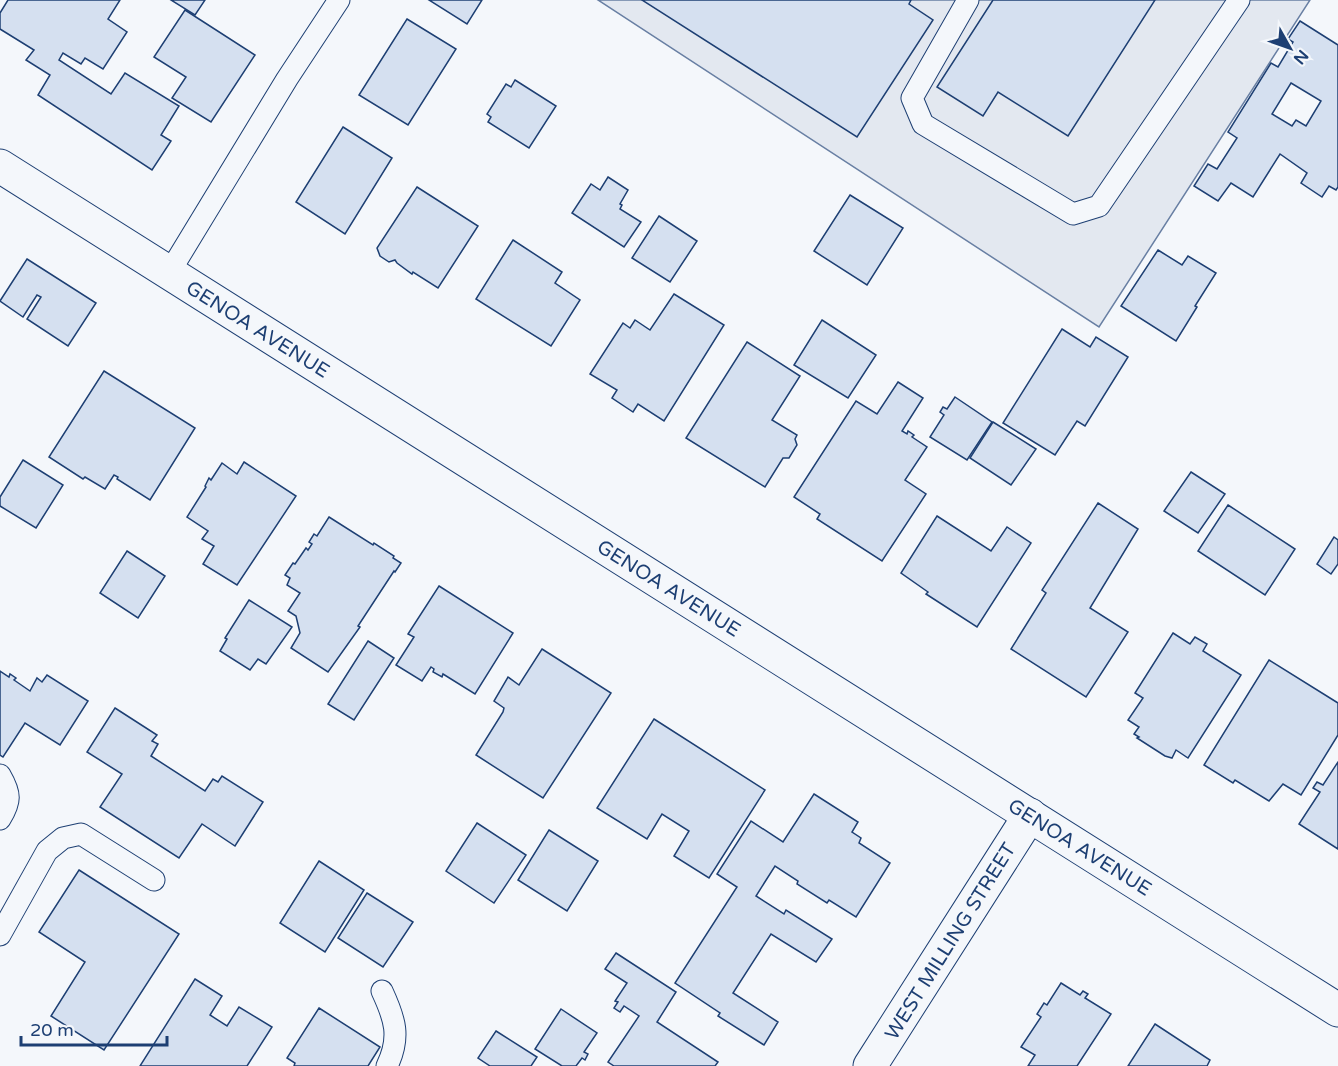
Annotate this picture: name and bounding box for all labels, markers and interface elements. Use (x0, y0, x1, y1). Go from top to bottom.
north arrow (1260, 18, 1320, 78)
text: N (1289, 46, 1313, 68)
street label: GENOA AVENUE (181, 276, 334, 384)
street label: GENOA AVENUE (592, 535, 745, 643)
street label: GENOA AVENUE (1003, 794, 1156, 902)
street label: WEST MILLING STREET (880, 839, 1021, 1044)
scale bar (21, 1009, 166, 1047)
text: 20 m (30, 1019, 74, 1041)

